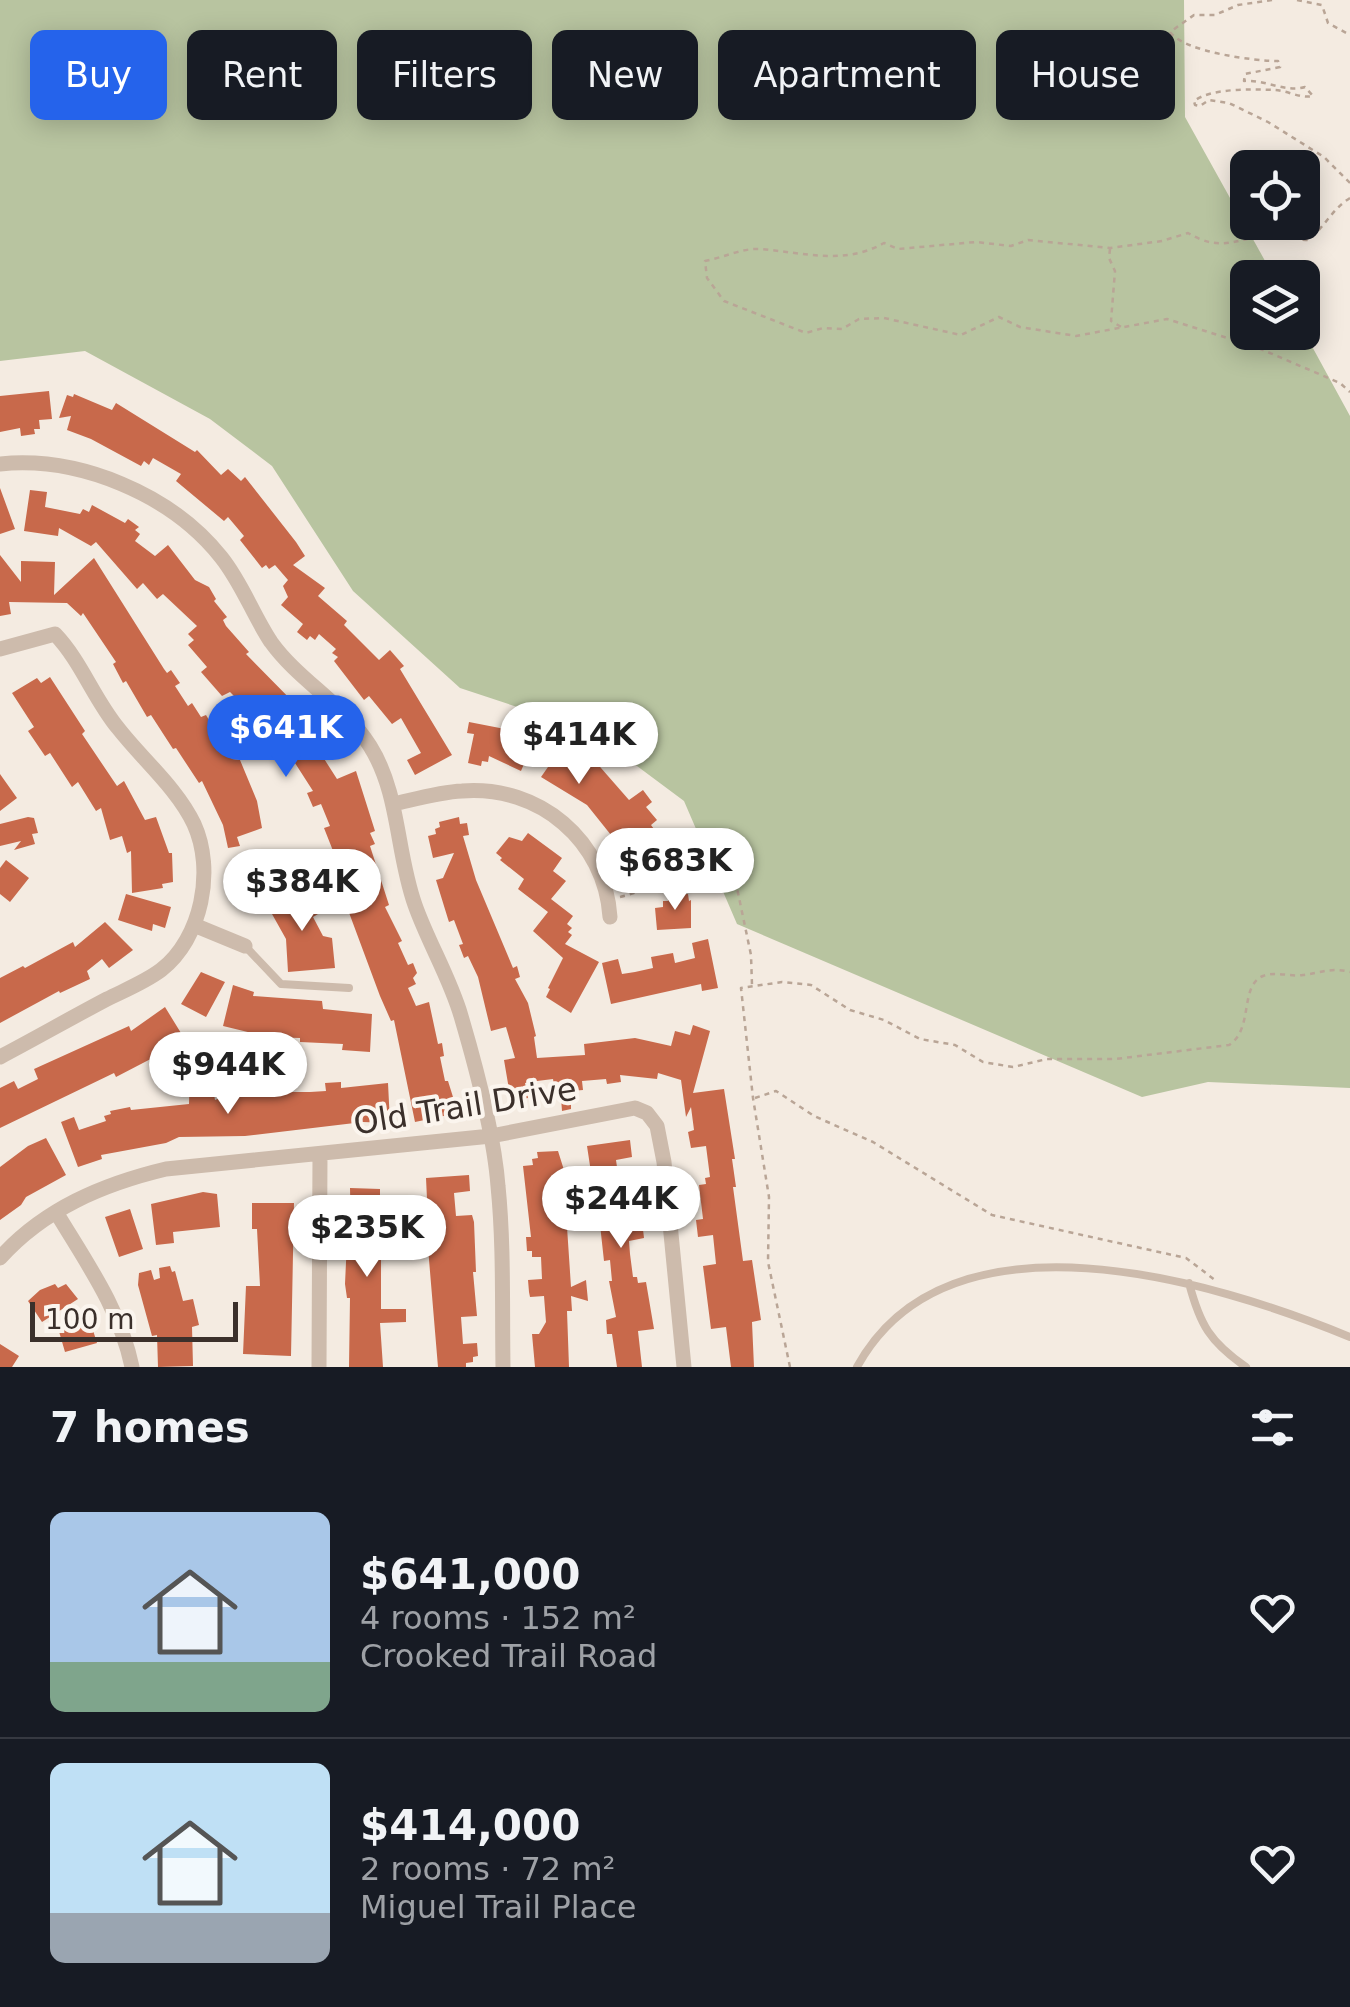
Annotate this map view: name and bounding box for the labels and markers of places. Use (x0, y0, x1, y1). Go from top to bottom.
pin: $641K (216, 695, 356, 780)
pin: $414K (509, 702, 649, 787)
pin: $683K (605, 828, 745, 913)
pin: $384K (232, 849, 372, 934)
pin: $944K (158, 1032, 298, 1117)
pin: $244K (551, 1166, 691, 1251)
pin: $235K (297, 1195, 437, 1280)

